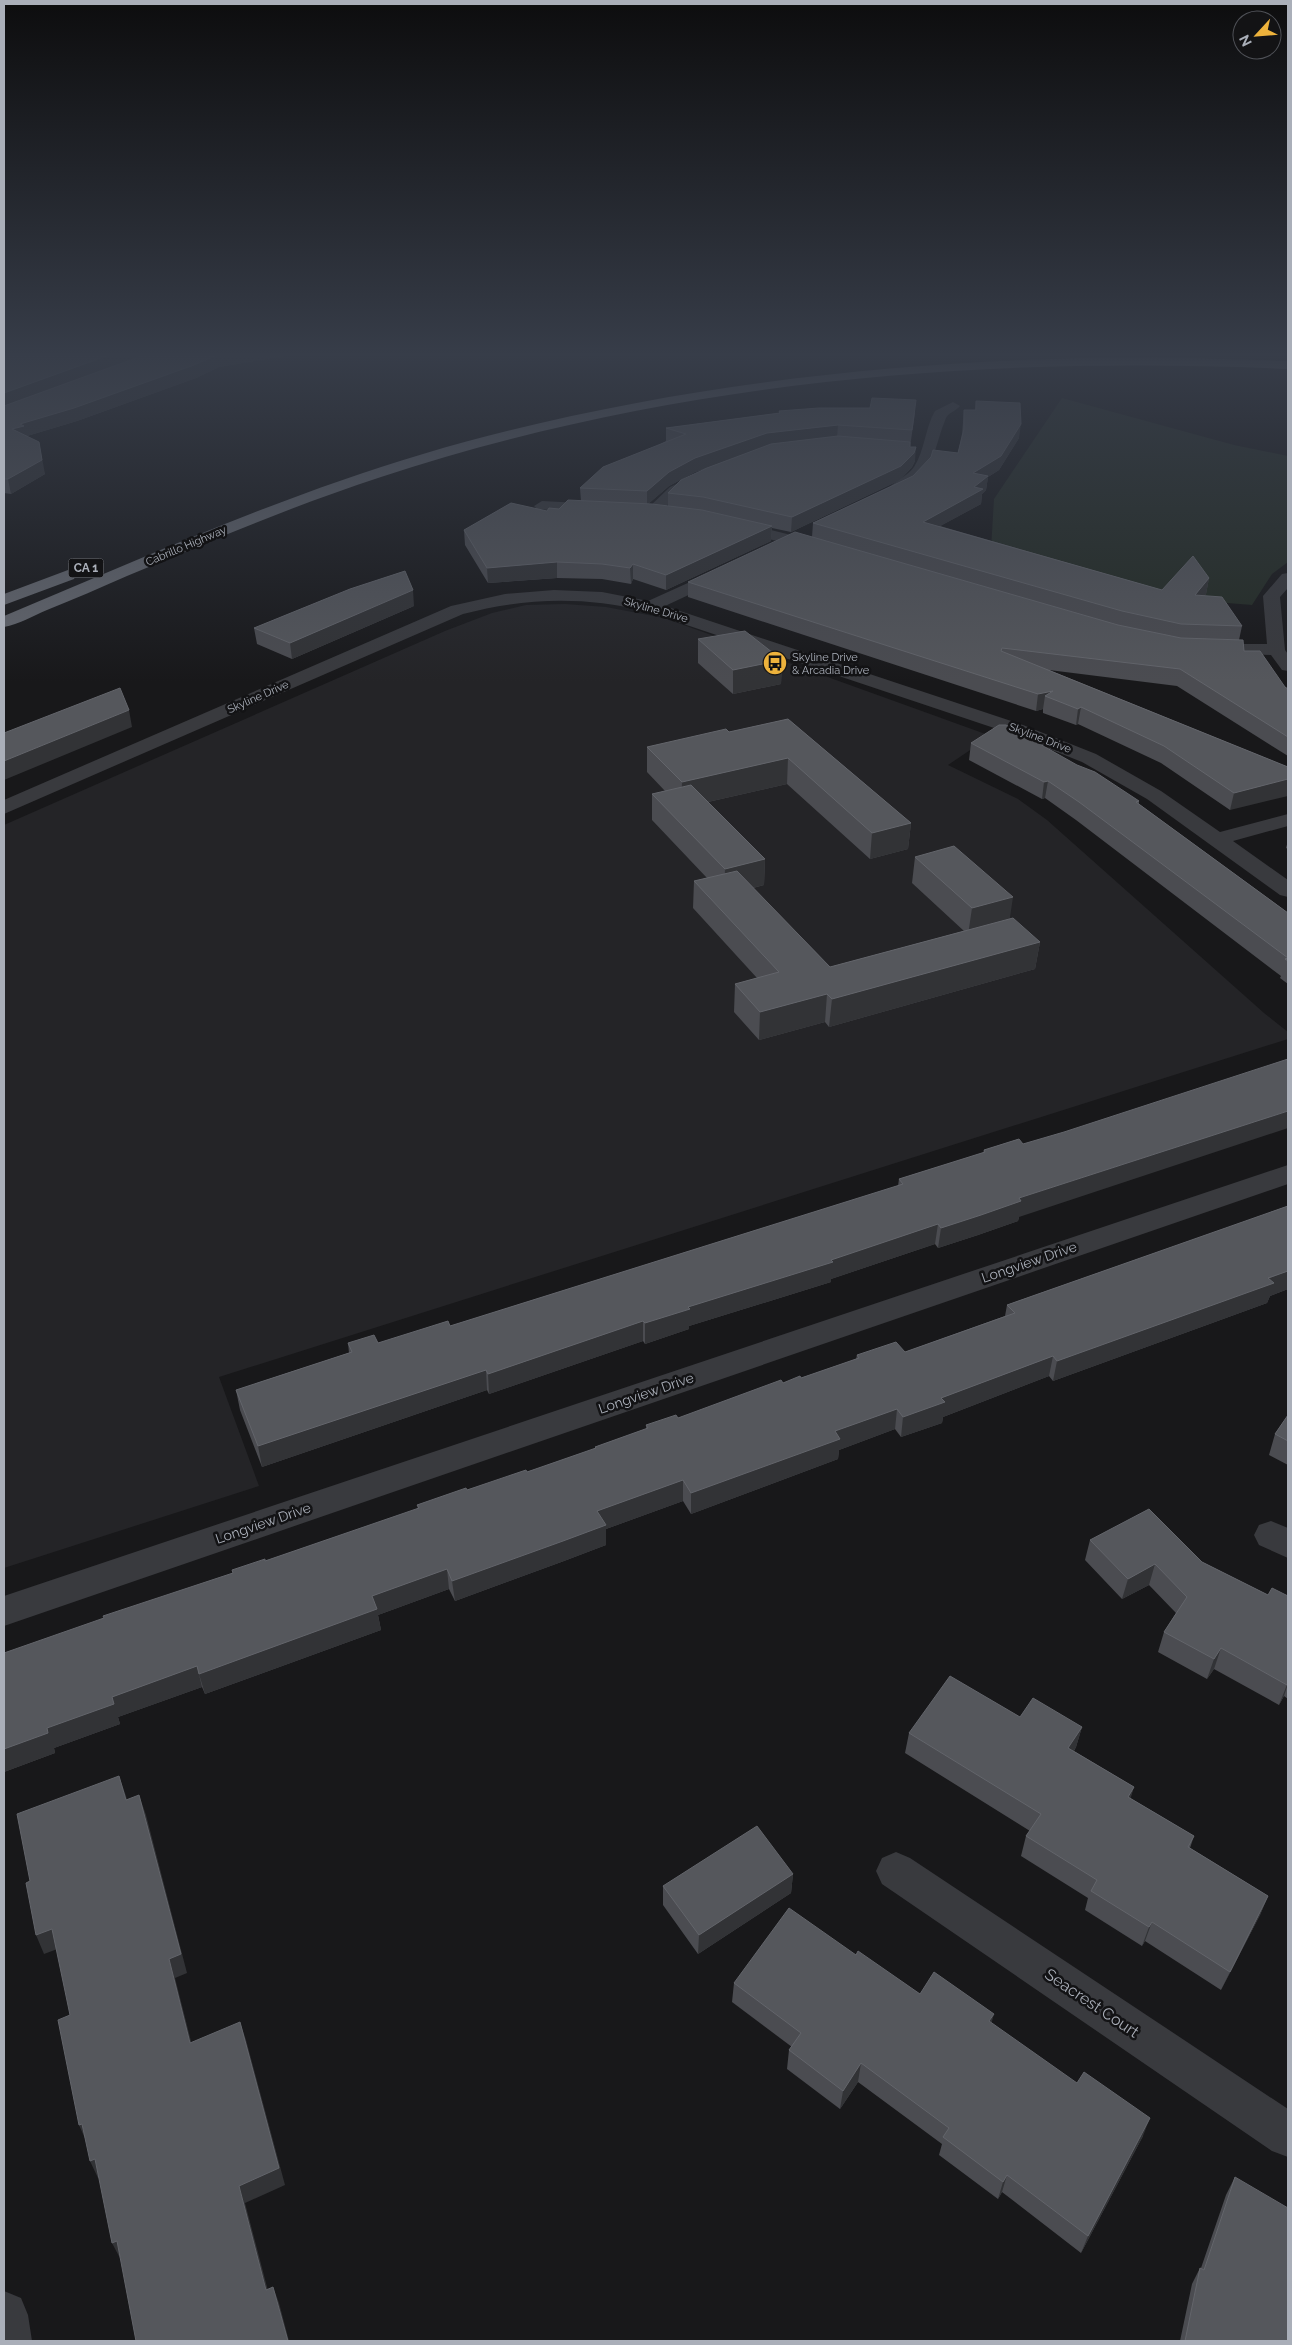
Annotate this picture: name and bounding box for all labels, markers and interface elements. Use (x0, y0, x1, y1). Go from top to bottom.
north arrow (1232, 10, 1282, 60)
text: N (1236, 32, 1255, 49)
street label: Cabrillo Highway (144, 523, 228, 569)
road number: CA 1 (68, 558, 104, 578)
street label: Skyline Drive (623, 595, 690, 625)
bus stop icon: Skyline Drive & Arcadia Drive (762, 650, 788, 676)
place label: Skyline Drive & Arcadia Drive (792, 651, 870, 677)
street label: Skyline Drive (225, 677, 291, 716)
street label: Skyline Drive (1007, 720, 1074, 756)
street label: Longview Drive (979, 1238, 1079, 1286)
street label: Longview Drive (596, 1369, 696, 1417)
street label: Longview Drive (213, 1499, 313, 1547)
street label: Seacrest Court (1041, 1965, 1143, 2042)

